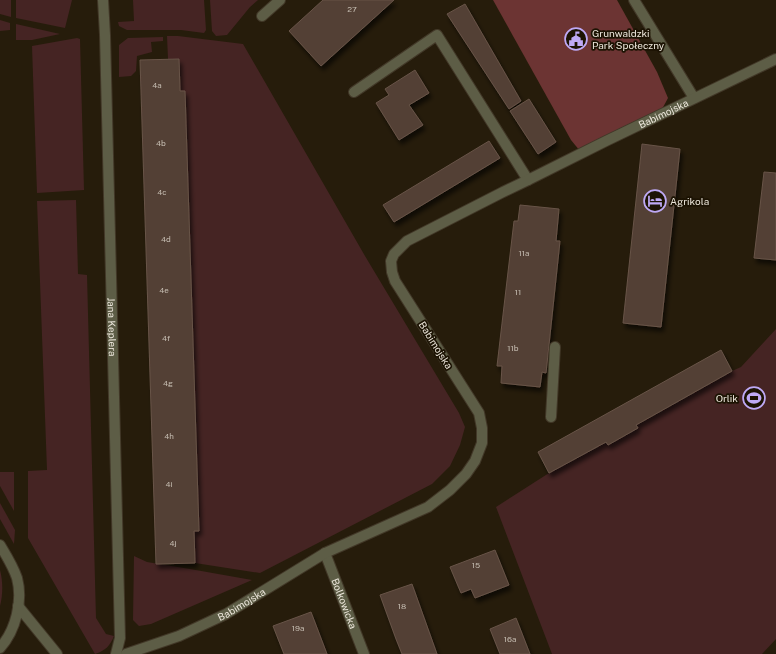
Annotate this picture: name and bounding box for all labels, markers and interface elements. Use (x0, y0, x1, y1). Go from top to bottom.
house number: 27 (347, 4, 357, 14)
public building icon: Grunwaldzki Park Społeczny (563, 26, 589, 52)
place label: Grunwaldzki Park Społeczny (592, 27, 665, 51)
house number: 4a (152, 80, 162, 90)
street label: Babimojska (636, 96, 690, 131)
house number: 4b (156, 138, 166, 148)
house number: 4c (157, 187, 167, 197)
hotel icon: Agrikola (642, 188, 668, 214)
place label: Agrikola (670, 195, 709, 207)
house number: 4d (161, 234, 171, 244)
house number: 11a (519, 248, 529, 258)
house number: 4e (159, 285, 169, 295)
house number: 11 (515, 287, 521, 297)
street label: Jana Keplera (106, 297, 119, 357)
street label: Babimojska (417, 319, 455, 371)
house number: 4f (162, 333, 170, 343)
house number: 11b (507, 343, 519, 353)
house number: 4g (163, 378, 173, 388)
sports icon: Orlik (741, 385, 767, 411)
place label: Orlik (716, 392, 738, 404)
house number: 4h (164, 431, 174, 441)
house number: 4i (165, 479, 173, 489)
house number: 4j (169, 538, 177, 548)
house number: 15 (472, 560, 480, 570)
street label: Bolkowicka (329, 576, 360, 630)
street label: Babimojska (216, 585, 267, 623)
house number: 18 (398, 601, 406, 611)
house number: 19a (292, 623, 304, 633)
house number: 16a (504, 634, 516, 644)

